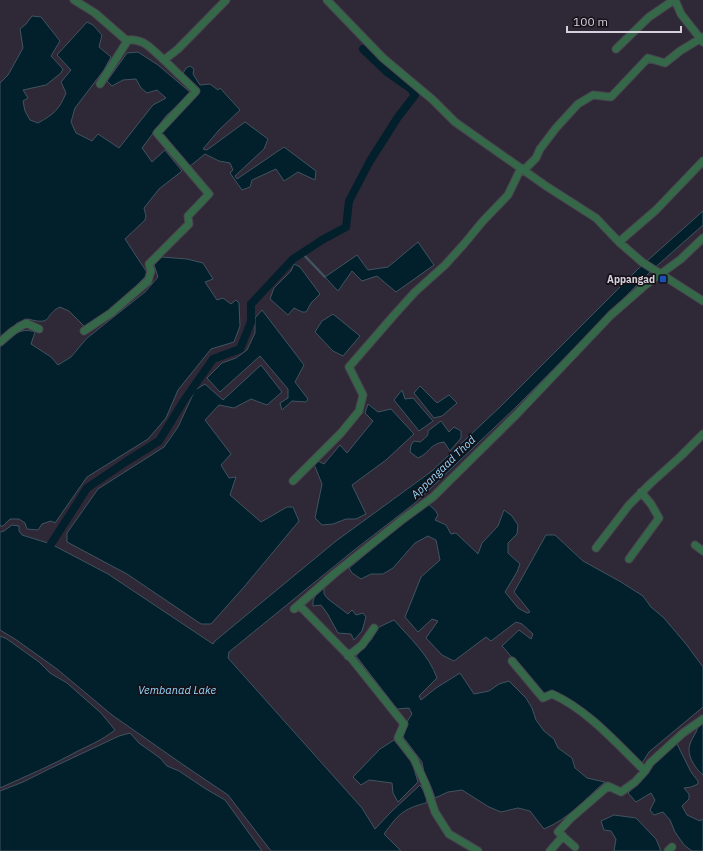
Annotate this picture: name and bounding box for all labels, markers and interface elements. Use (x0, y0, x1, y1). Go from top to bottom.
scale bar (567, 8, 681, 34)
text: 100 m (573, 14, 608, 29)
place label: Appangad (607, 273, 655, 286)
marker: Appangad (658, 274, 668, 284)
water label: Appangaad Thod (407, 432, 479, 502)
water label: Vembanad Lake (138, 683, 216, 697)

